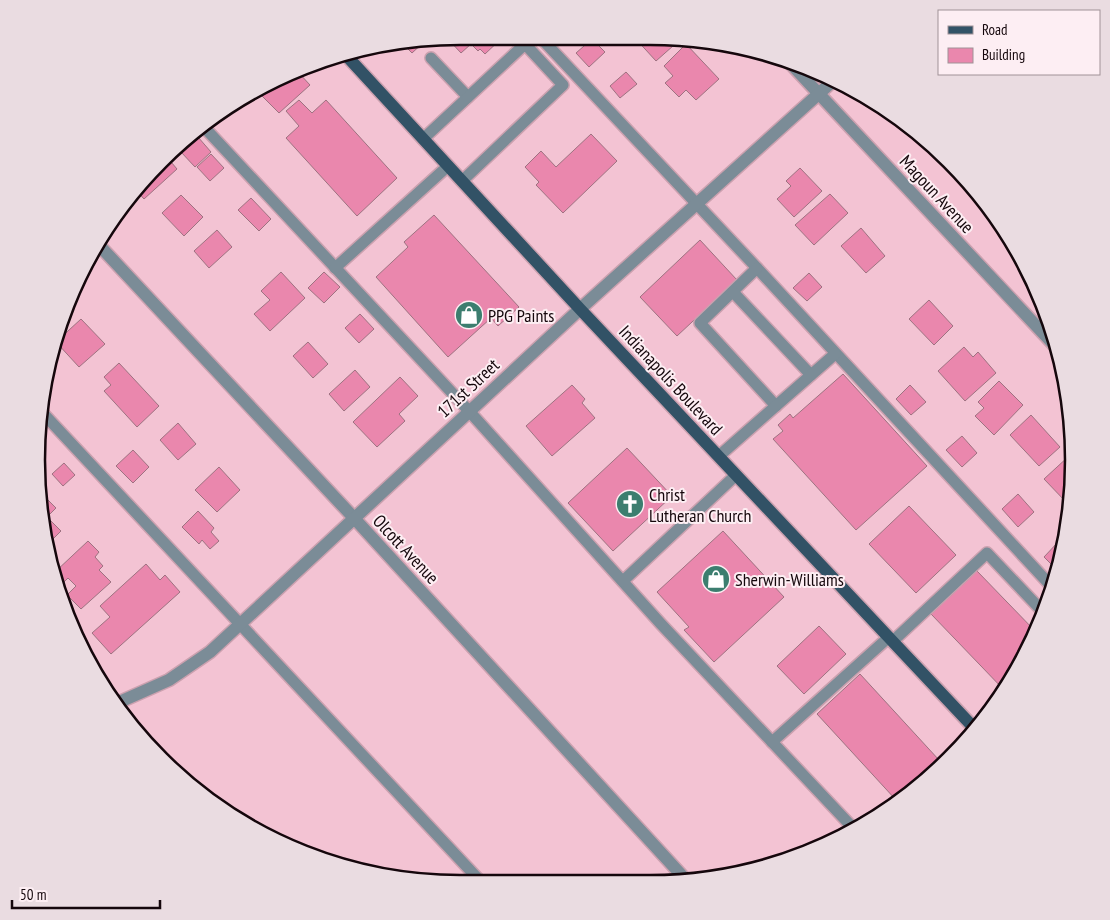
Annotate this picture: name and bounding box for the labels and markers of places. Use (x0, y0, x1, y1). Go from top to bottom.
shop icon: PPG Paints (454, 300, 484, 330)
place label: PPG Paints (488, 304, 554, 327)
place label: Christ Lutheran Church (649, 483, 751, 527)
church icon: Christ Lutheran Church (615, 489, 645, 519)
shop icon: Sherwin-Williams (701, 564, 731, 594)
place label: Sherwin-Williams (735, 568, 844, 591)

